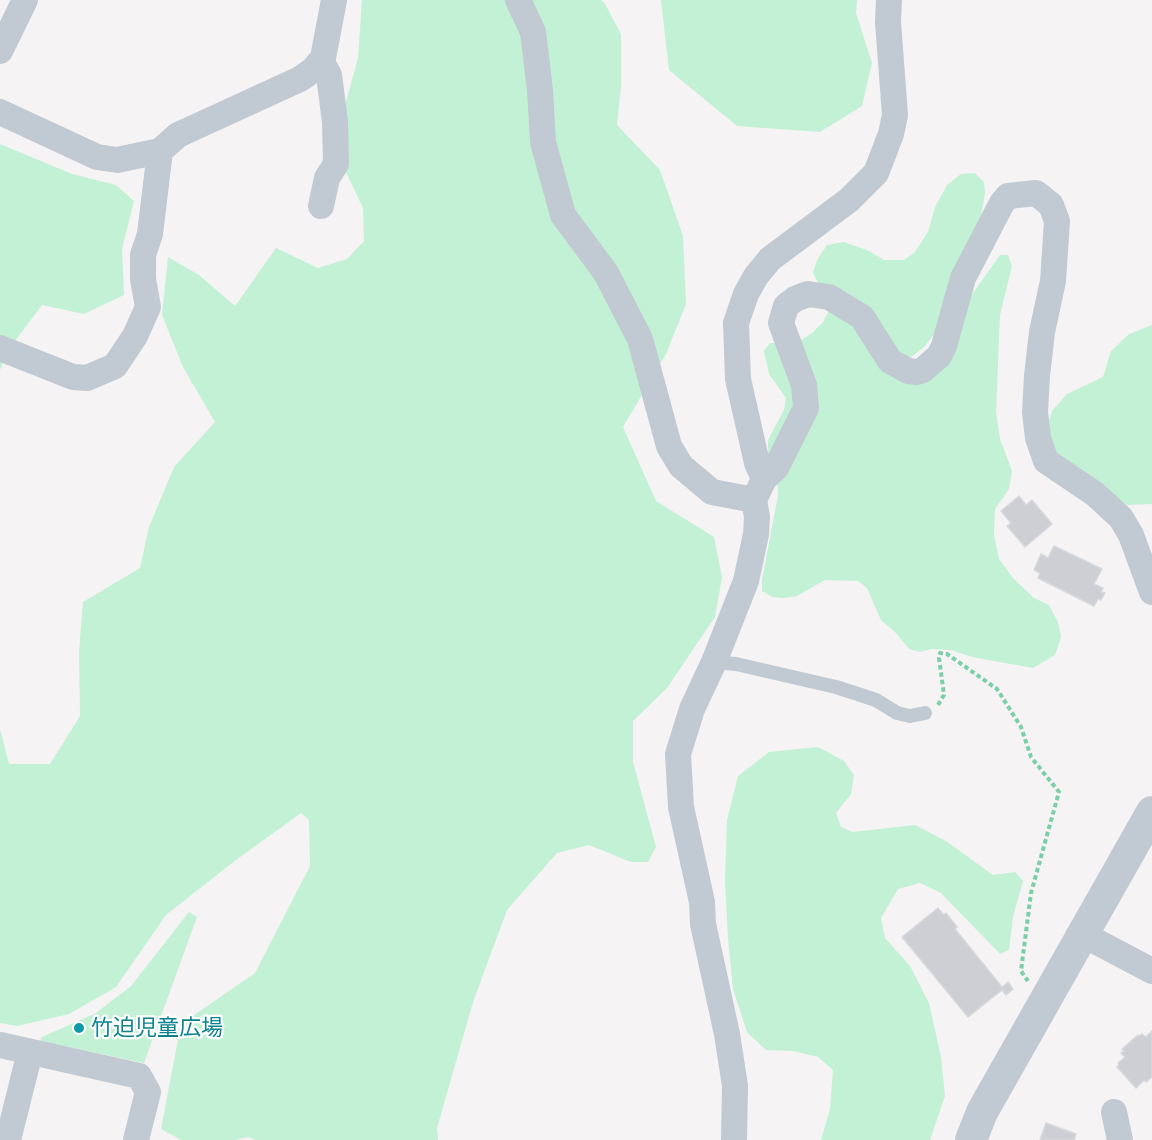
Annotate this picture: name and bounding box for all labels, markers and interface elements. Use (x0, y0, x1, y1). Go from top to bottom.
place label: 竹迫児童広場 (91, 1015, 223, 1041)
marker: 竹迫児童広場 (72, 1021, 86, 1035)

